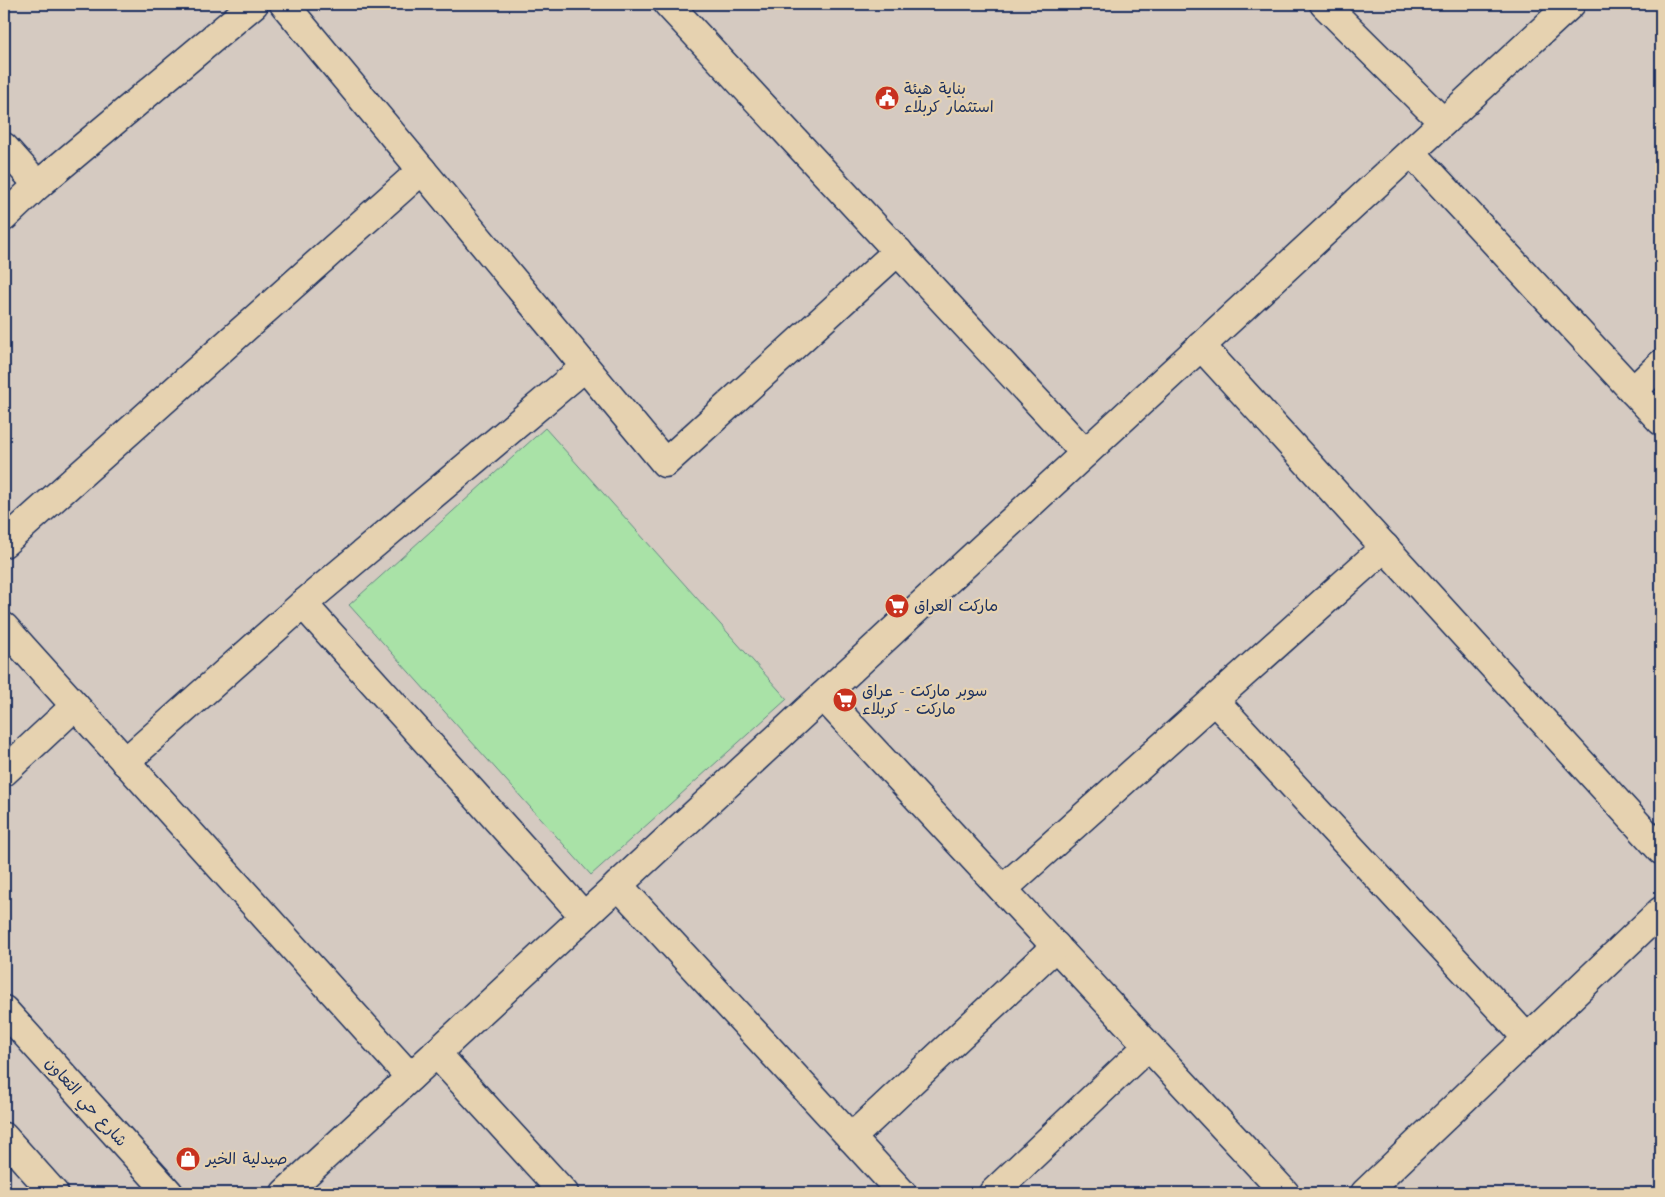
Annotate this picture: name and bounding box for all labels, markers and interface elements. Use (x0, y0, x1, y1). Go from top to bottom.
place label: بناية هيئة استثمار كربلاء (904, 78, 994, 118)
public building icon: بناية هيئة استثمار كربلاء (874, 85, 900, 111)
supermarket icon: ماركت العراق (884, 593, 910, 619)
place label: ماركت العراق (914, 595, 998, 617)
place label: سوبر ماركت - عراق ماركت - كربلاء (862, 680, 987, 720)
supermarket icon: سوبر ماركت - عراق ماركت - كربلاء (832, 687, 858, 713)
street label: شارع حي التعاون (38, 1053, 132, 1153)
shop icon: صيدلية الخير (175, 1146, 201, 1172)
place label: صيدلية الخير (204, 1148, 287, 1170)

